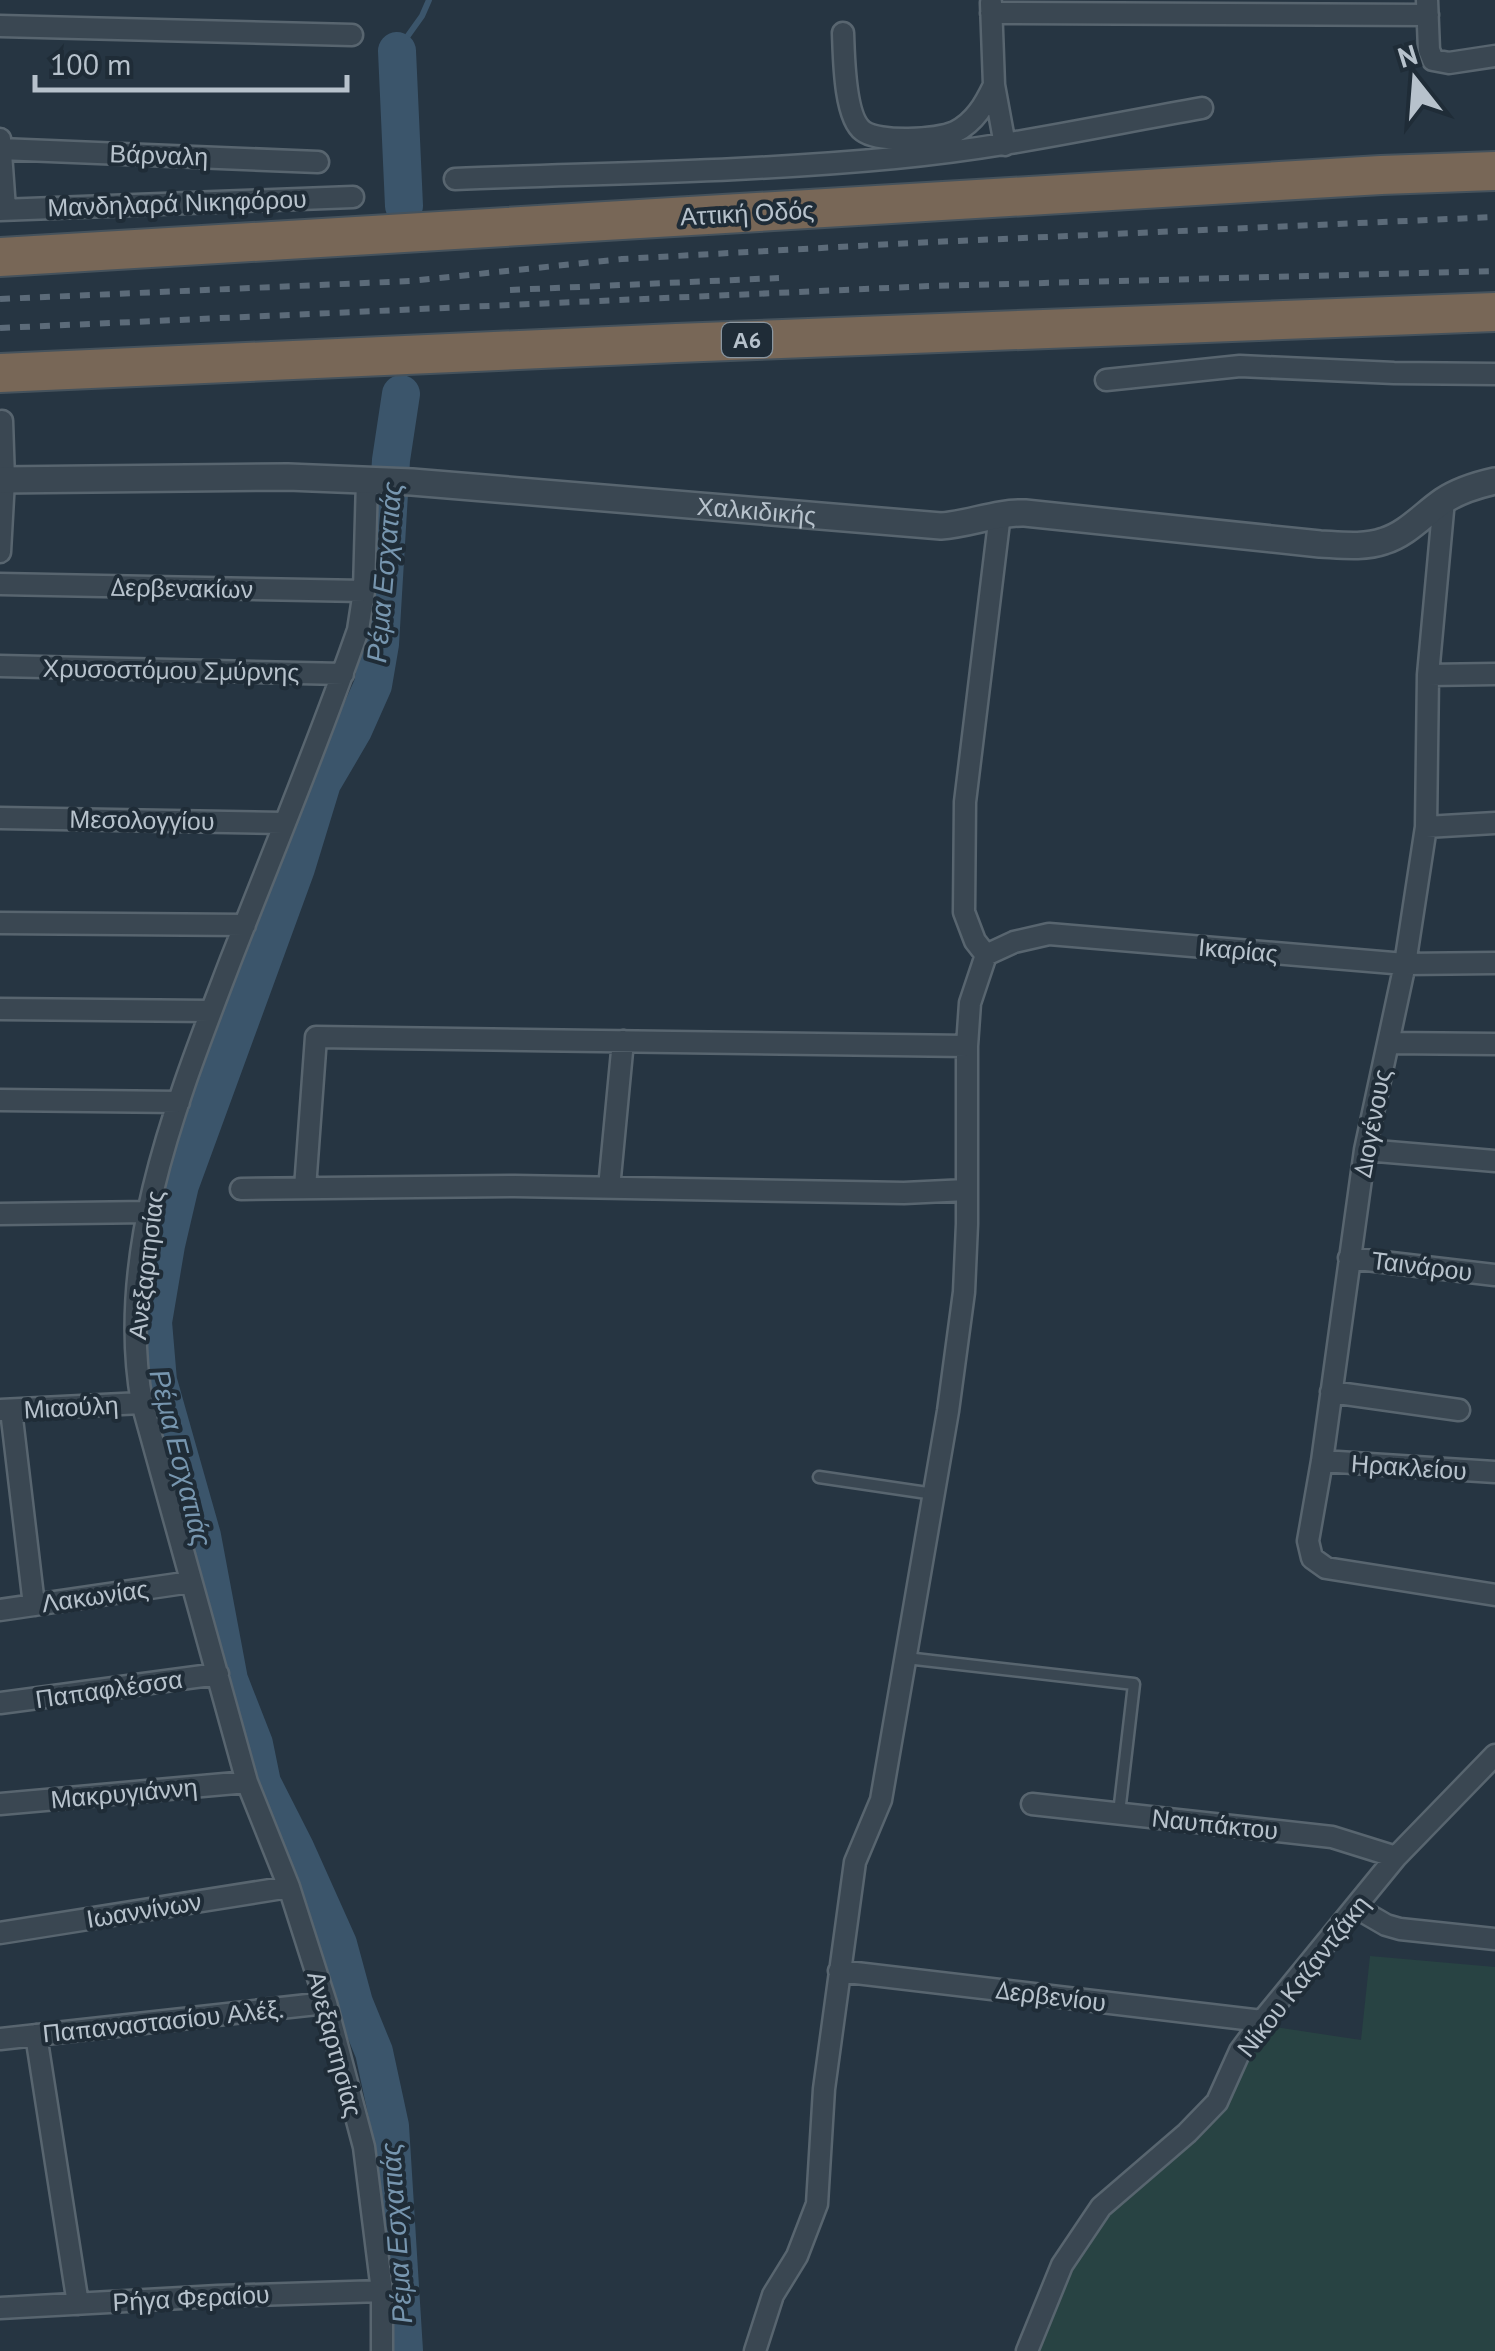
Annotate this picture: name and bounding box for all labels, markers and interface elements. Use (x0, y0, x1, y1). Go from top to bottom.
scale bar (35, 30, 348, 92)
north arrow (1365, 30, 1465, 130)
text: N (1393, 35, 1422, 76)
text: 100 m (50, 44, 131, 83)
street label: Βάρναλη (109, 137, 209, 173)
street label: Μανδηλαρά Νικηφόρου (47, 182, 307, 224)
street label: Αττική Οδός (679, 194, 815, 232)
road number: Α6 (722, 323, 772, 357)
water label: Ρέμα Εσχατιάς (357, 479, 410, 664)
street label: Χαλκιδικής (696, 490, 818, 532)
street label: Δερβενακίων (111, 571, 253, 605)
street label: Χρυσοστόμου Σμύρνης (42, 652, 300, 688)
street label: Μεσολογγίου (69, 803, 215, 837)
street label: Ικαρίας (1197, 931, 1279, 969)
street label: Διογένους (1346, 1066, 1398, 1180)
street label: Ανεξαρτησίας (121, 1189, 171, 1341)
street label: Ταινάρου (1370, 1244, 1474, 1288)
water label: Ρέμα Εσχατιάς (142, 1365, 222, 1551)
street label: Μιαούλη (23, 1389, 119, 1425)
street label: Ηρακλείου (1350, 1447, 1468, 1487)
street label: Λακωνίας (40, 1573, 150, 1619)
street label: Παπαφλέσσα (33, 1663, 185, 1715)
street label: Μακρυγιάννη (49, 1771, 199, 1815)
street label: Ναυπάκτου (1150, 1801, 1280, 1847)
street label: Ιωαννίνων (84, 1885, 204, 1935)
street label: Νίκου Καζαντζάκη (1230, 1889, 1376, 2063)
street label: Ανεξαρτησίας (300, 1967, 370, 2121)
street label: Δερβενίου (994, 1973, 1108, 2019)
street label: Παπαναστασίου Αλέξ. (41, 1992, 285, 2050)
water label: Ρέμα Εσχατιάς (371, 2141, 420, 2325)
street label: Ρήγα Φεραίου (112, 2278, 270, 2318)

